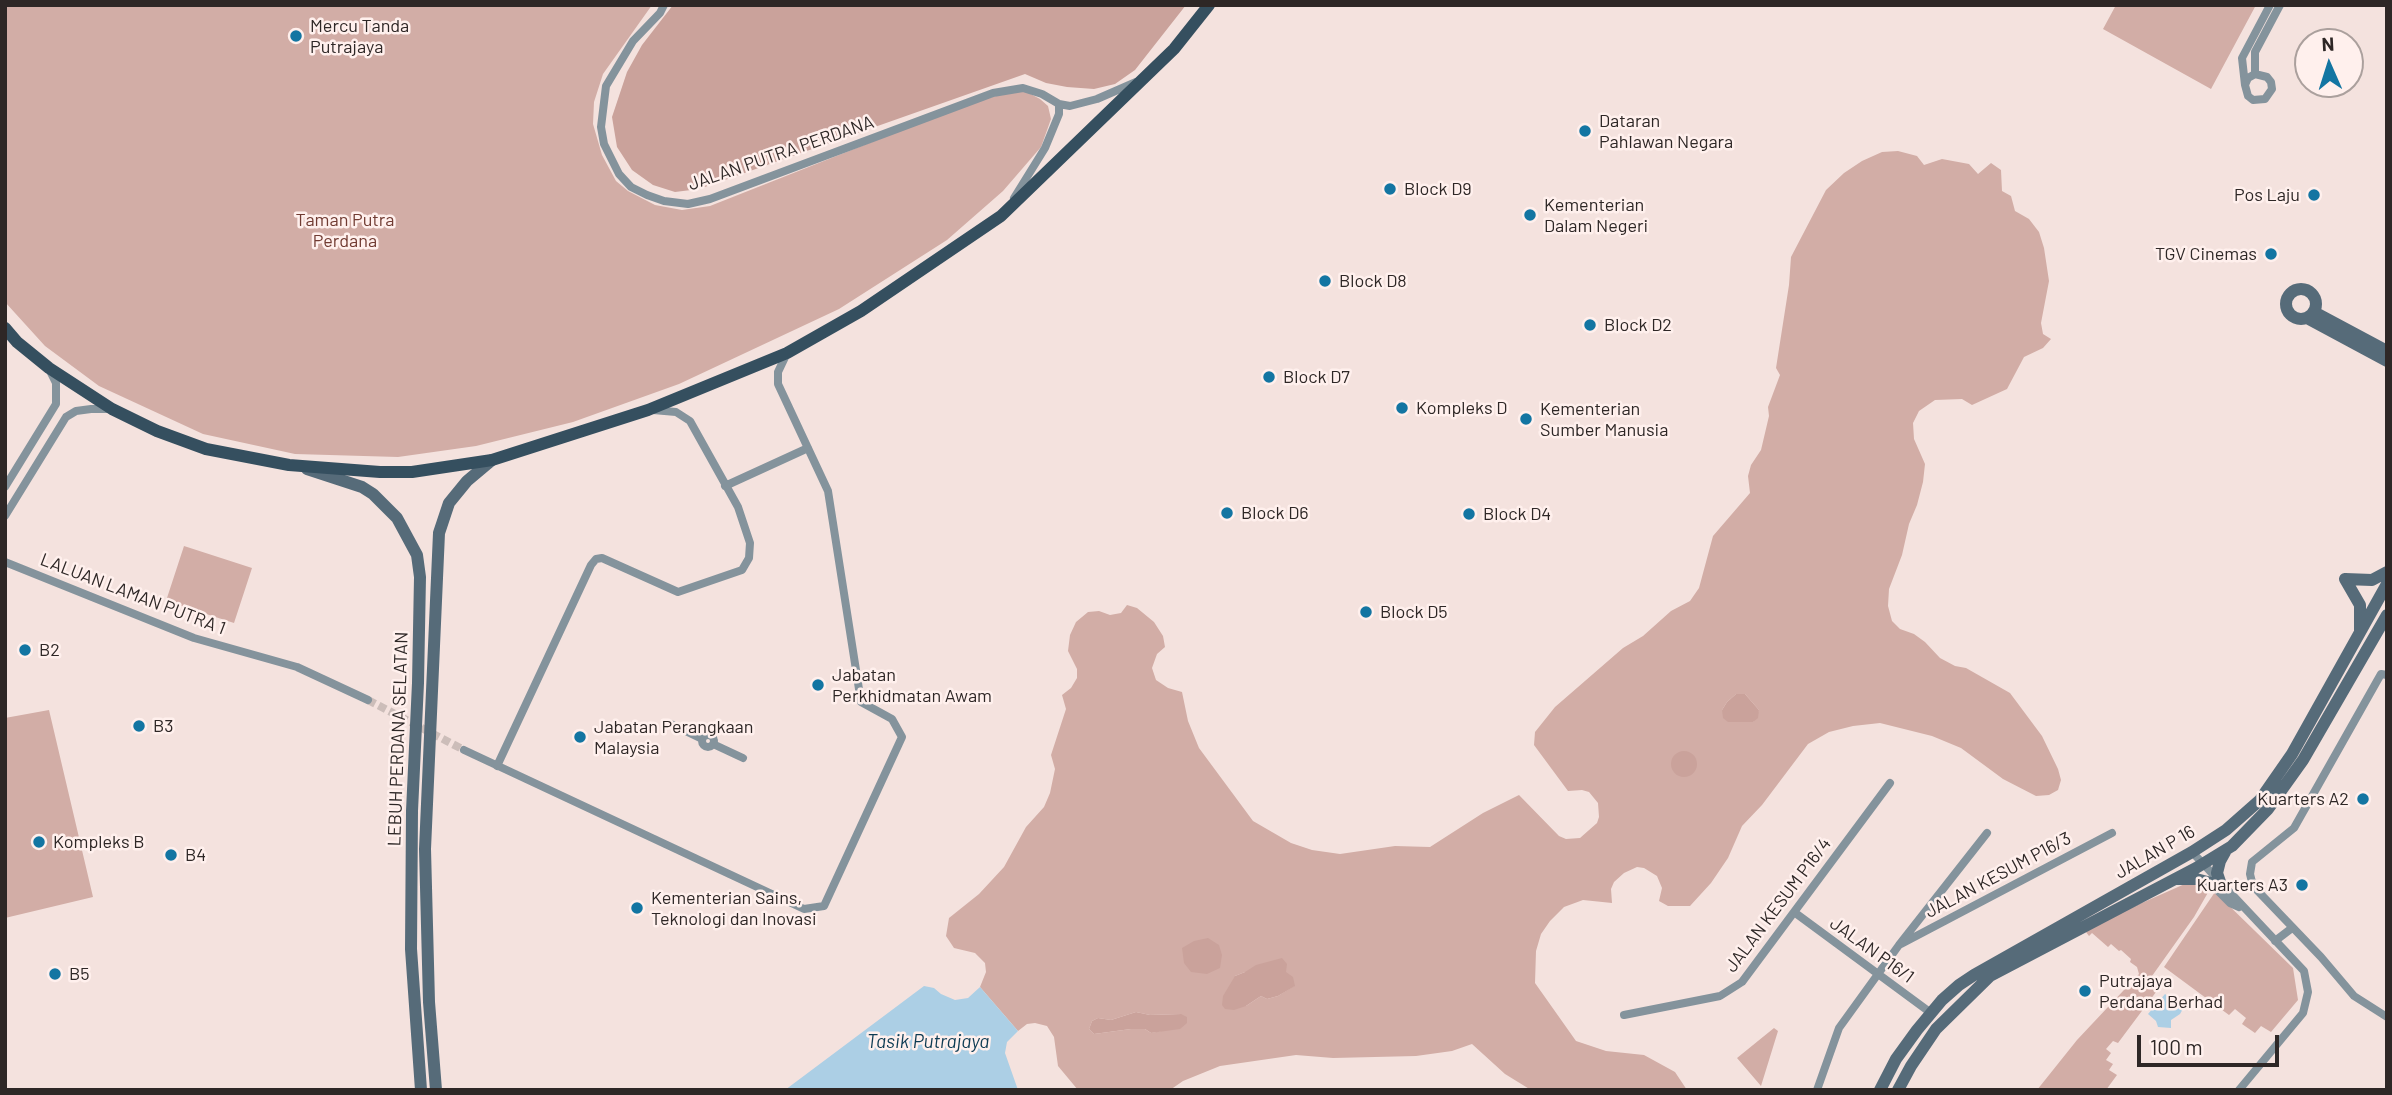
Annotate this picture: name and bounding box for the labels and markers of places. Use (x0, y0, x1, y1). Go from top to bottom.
place label: Mercu Tanda Putrajaya (310, 15, 409, 58)
marker: Mercu Tanda Putrajaya (288, 28, 304, 44)
place label: Dataran Pahlawan Negara (1599, 110, 1733, 152)
marker: Dataran Pahlawan Negara (1577, 123, 1593, 139)
place label: Block D9 (1404, 178, 1472, 200)
marker: Block D9 (1382, 181, 1398, 197)
place label: Pos Laju (2234, 184, 2300, 206)
marker: Pos Laju (2306, 187, 2322, 203)
place label: Kementerian Dalam Negeri (1544, 194, 1648, 236)
marker: Kementerian Dalam Negeri (1522, 207, 1538, 223)
place label: TGV Cinemas (2155, 243, 2257, 265)
marker: TGV Cinemas (2263, 246, 2279, 262)
place label: Block D8 (1339, 270, 1407, 292)
marker: Block D8 (1317, 273, 1333, 289)
place label: Block D2 (1604, 314, 1672, 336)
marker: Block D2 (1582, 317, 1598, 333)
place label: Block D7 (1283, 366, 1350, 388)
marker: Block D7 (1261, 369, 1277, 385)
place label: Kompleks D (1416, 397, 1507, 419)
place label: Kementerian Sumber Manusia (1540, 398, 1668, 440)
marker: Kompleks D (1394, 400, 1410, 416)
marker: Kementerian Sumber Manusia (1518, 411, 1534, 427)
place label: Block D6 (1241, 502, 1309, 524)
place label: Block D4 (1483, 503, 1551, 525)
marker: Block D6 (1219, 505, 1235, 521)
marker: Block D4 (1461, 506, 1477, 522)
place label: Block D5 (1380, 601, 1448, 623)
marker: Block D5 (1358, 604, 1374, 620)
place label: B2 (39, 639, 60, 661)
marker: B2 (17, 642, 33, 658)
place label: Jabatan Perkhidmatan Awam (832, 664, 992, 706)
marker: Jabatan Perkhidmatan Awam (810, 677, 826, 693)
place label: B3 (153, 715, 174, 737)
place label: Jabatan Perangkaan Malaysia (594, 716, 754, 758)
marker: B3 (131, 718, 147, 734)
marker: Jabatan Perangkaan Malaysia (572, 729, 588, 745)
place label: Kuarters A2 (2257, 788, 2349, 810)
marker: Kuarters A2 (2355, 791, 2371, 807)
place label: Kompleks B (53, 831, 145, 853)
marker: Kompleks B (31, 834, 47, 850)
place label: B4 (185, 844, 206, 866)
marker: B4 (163, 847, 179, 863)
place label: Kuarters A3 (2197, 874, 2288, 896)
marker: Kuarters A3 (2294, 877, 2310, 893)
place label: Kementerian Sains, Teknologi dan Inovasi (651, 887, 817, 930)
marker: Kementerian Sains, Teknologi dan Inovasi (629, 900, 645, 916)
place label: B5 (69, 963, 90, 985)
marker: B5 (47, 966, 63, 982)
place label: Putrajaya Perdana Berhad (2099, 970, 2223, 1012)
marker: Putrajaya Perdana Berhad (2077, 983, 2093, 999)

